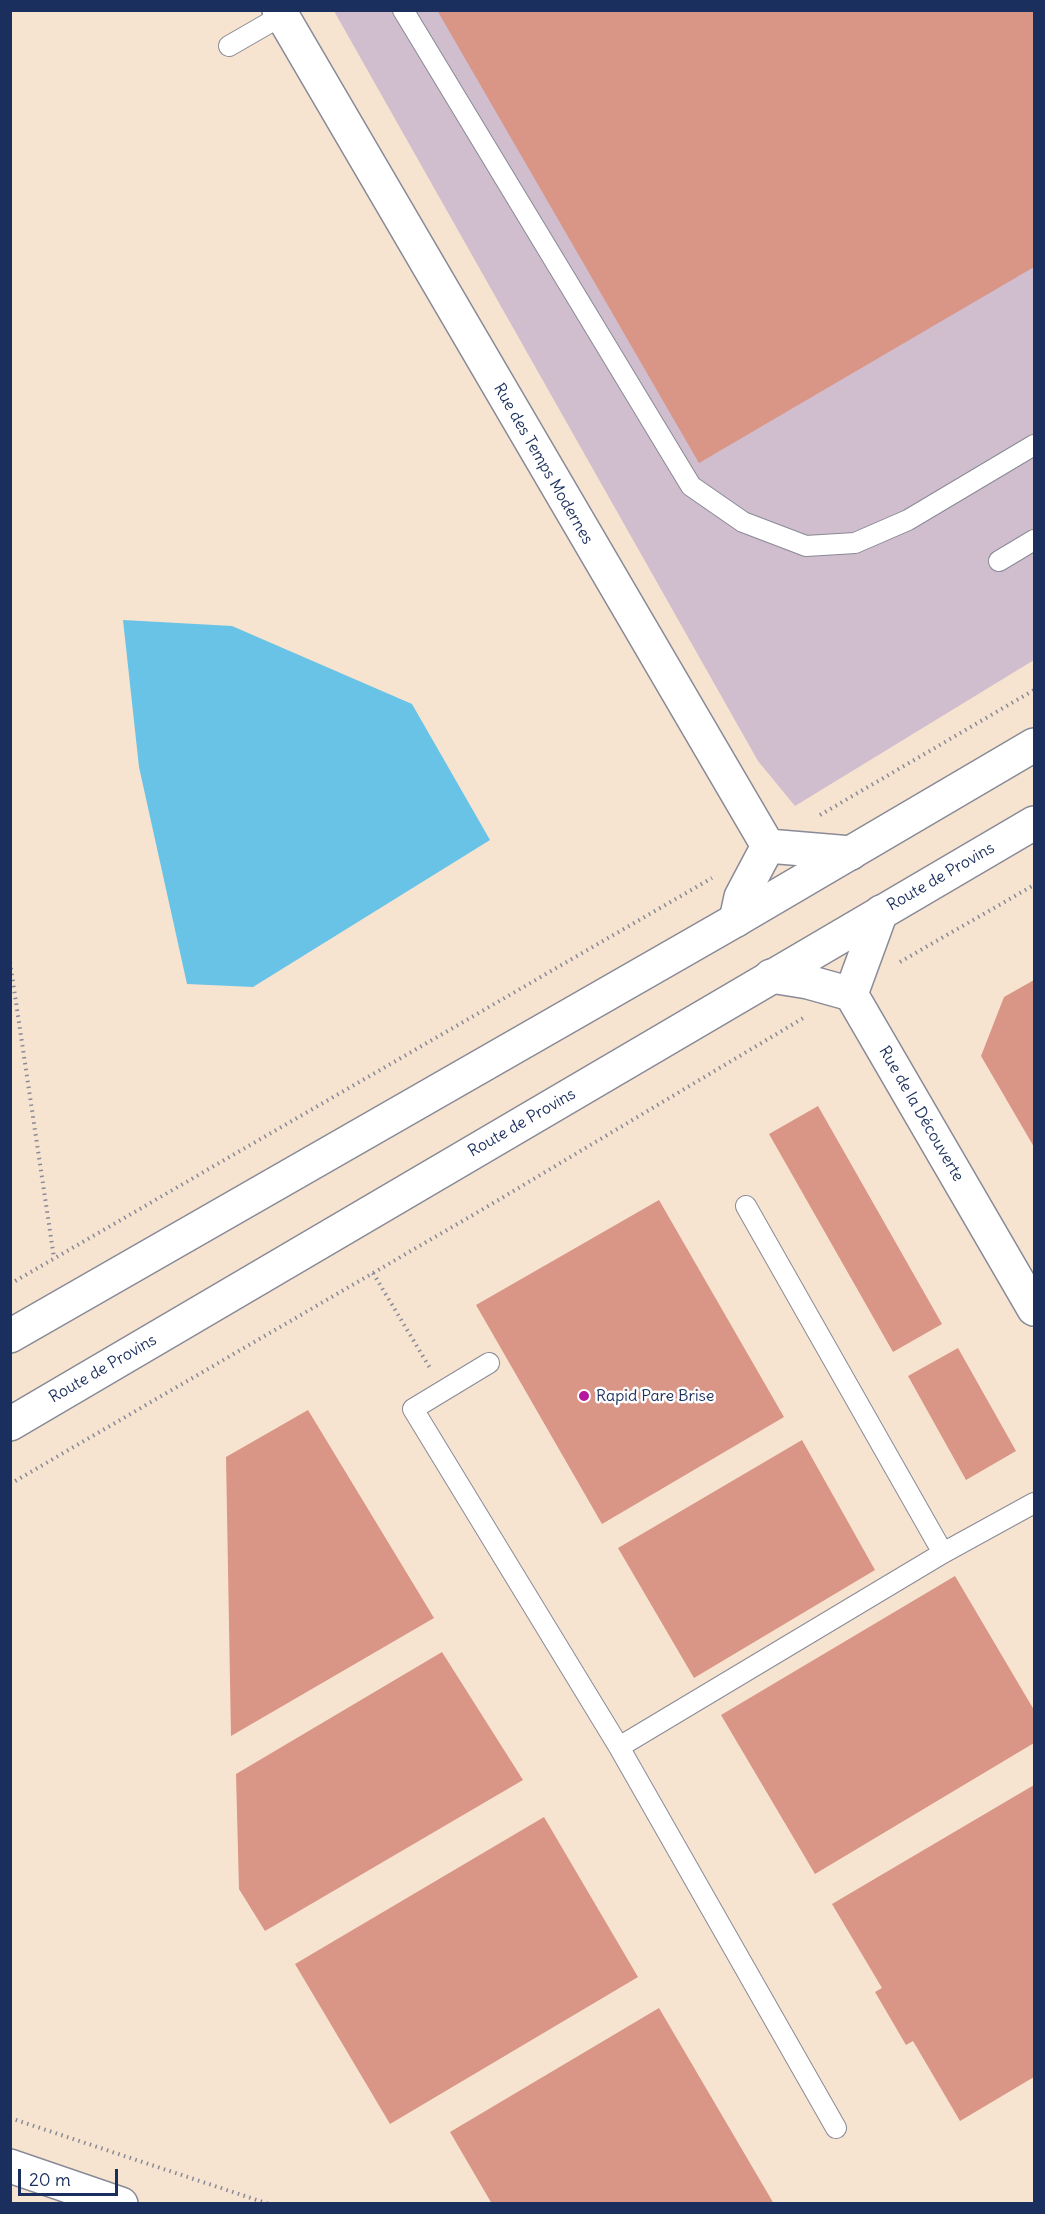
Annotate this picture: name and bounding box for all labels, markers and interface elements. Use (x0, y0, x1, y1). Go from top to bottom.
street label: Rue des Temps Modernes (489, 380, 597, 548)
street label: Route de Provins (884, 839, 998, 915)
street label: Rue de la Découverte (874, 1043, 968, 1185)
street label: Route de Provins (465, 1085, 579, 1161)
street label: Route de Provins (46, 1331, 160, 1407)
place label: Rapid Pare Brise (596, 1386, 714, 1406)
marker: Rapid Pare Brise (577, 1389, 591, 1403)
scale bar (21, 2157, 122, 2195)
text: 20 m (29, 2168, 71, 2191)

